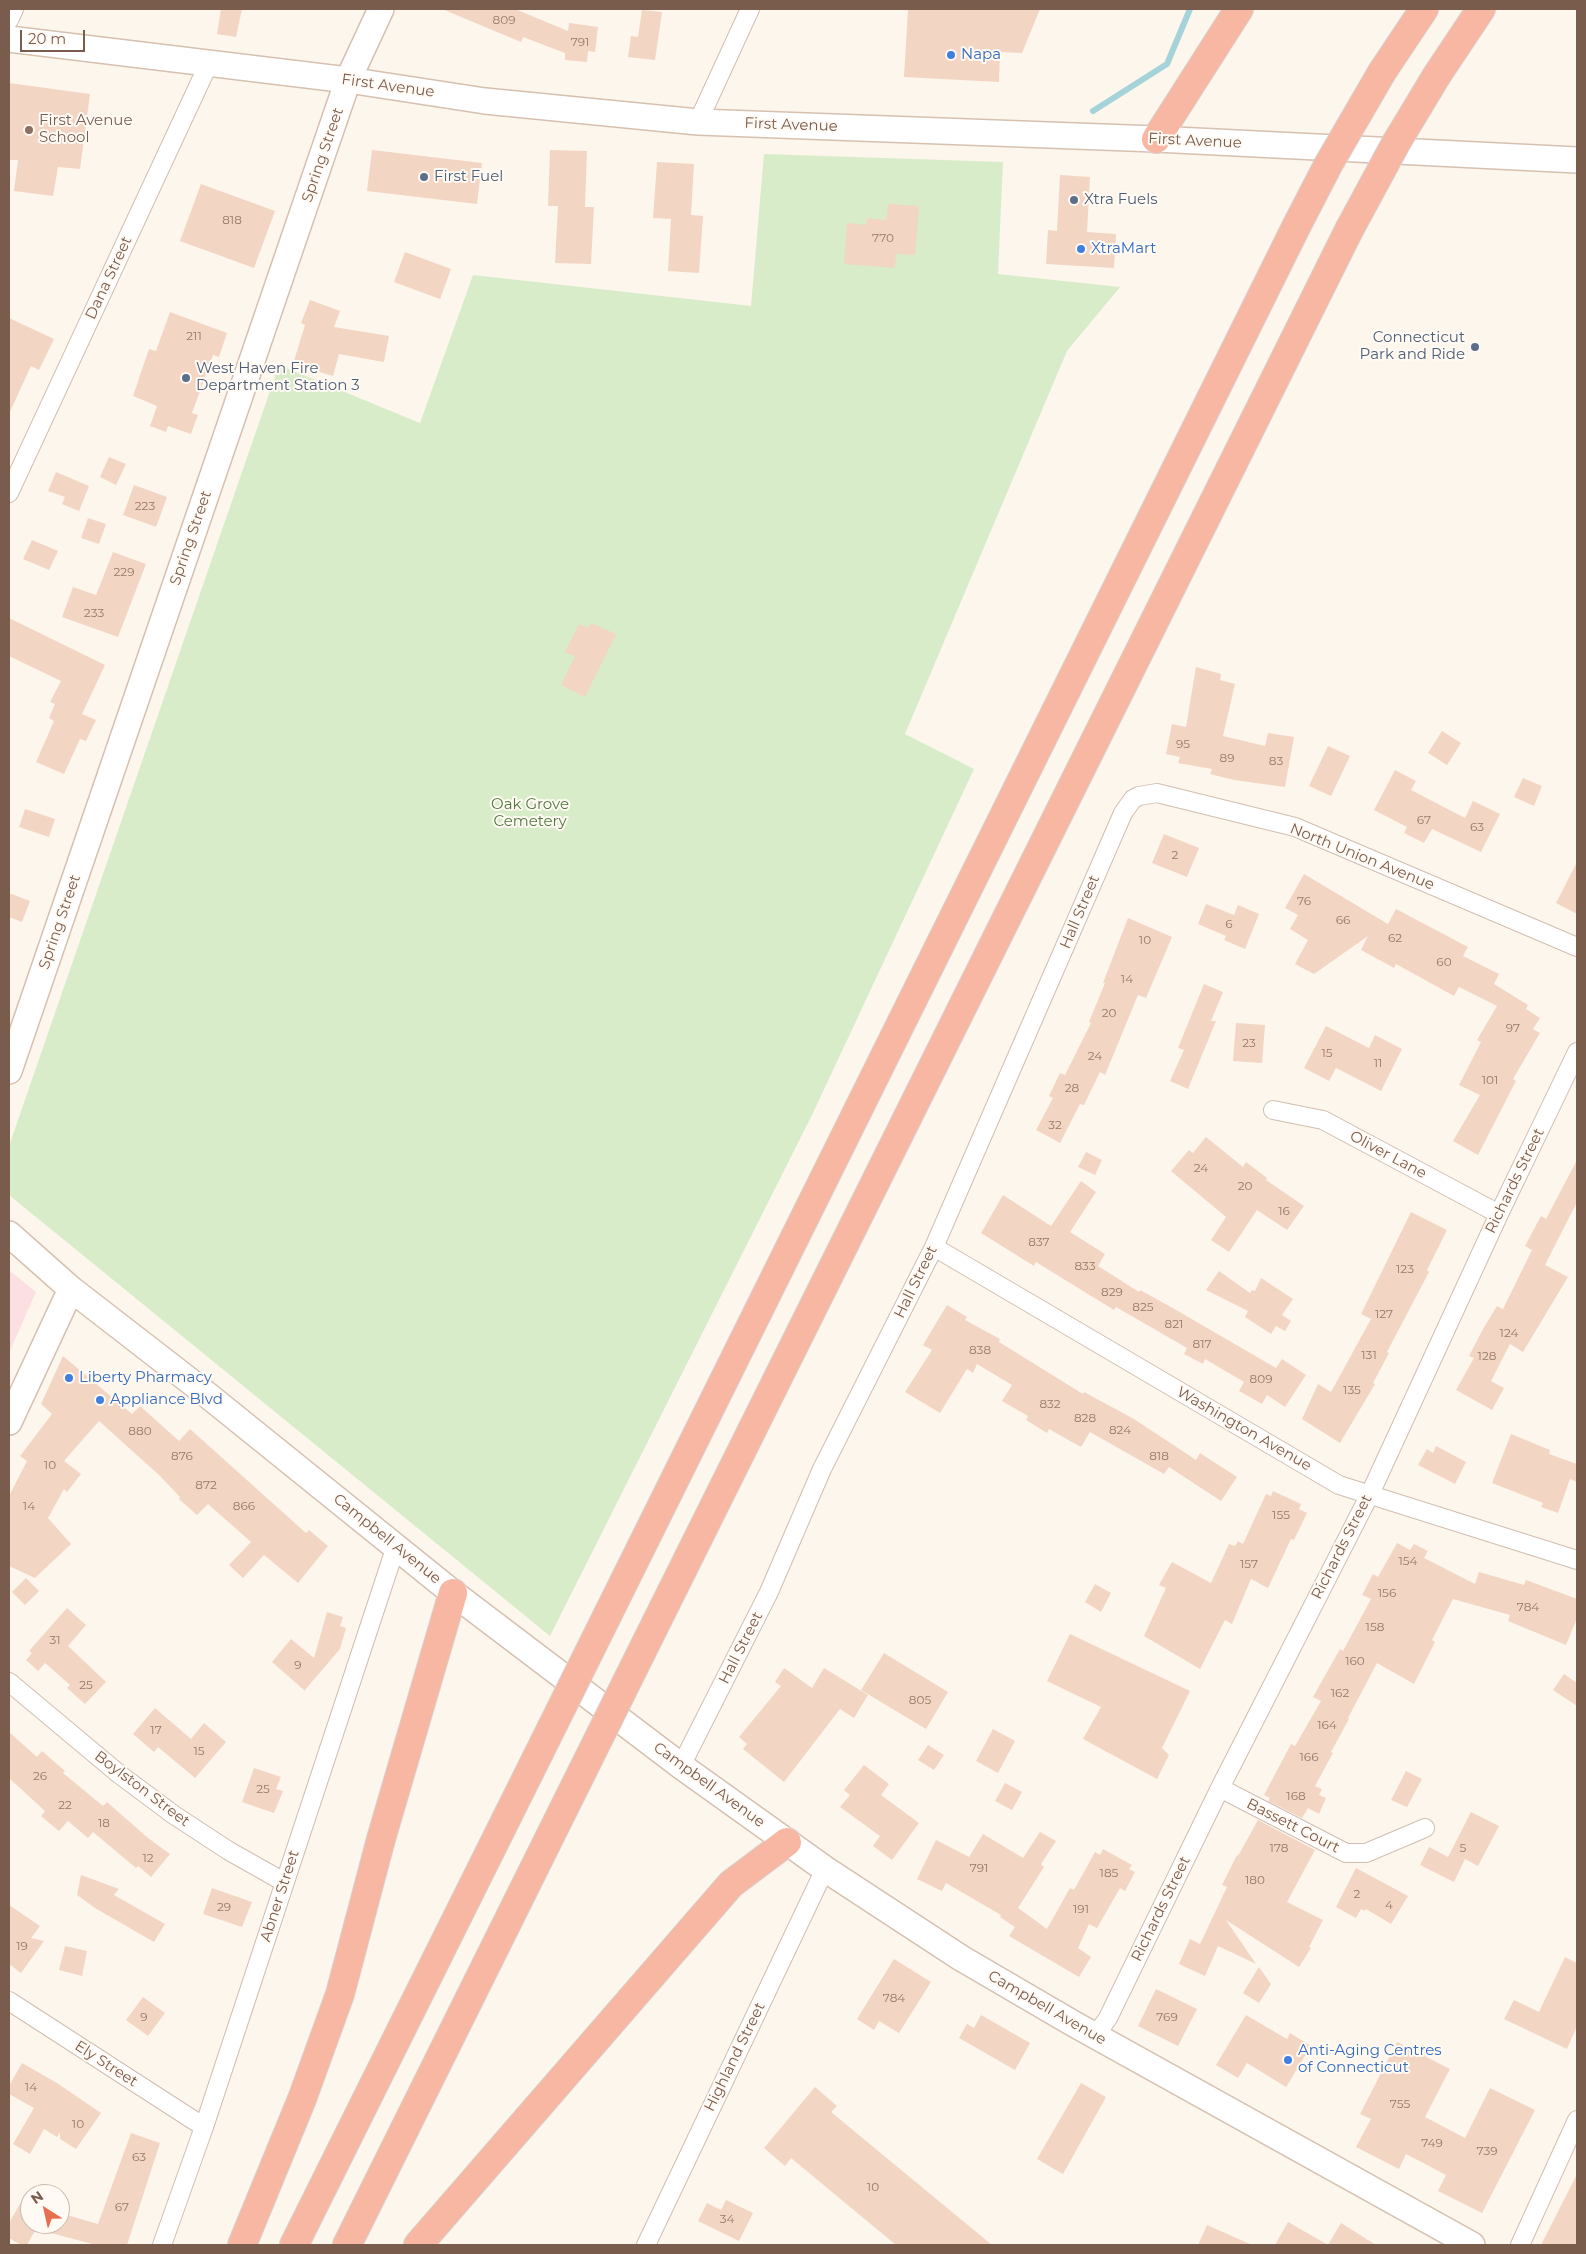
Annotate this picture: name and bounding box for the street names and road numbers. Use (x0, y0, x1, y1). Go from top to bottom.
street label: First Avenue (340, 71, 436, 101)
street label: Spring Street (298, 105, 348, 205)
street label: First Avenue (744, 114, 838, 136)
street label: First Avenue (1148, 130, 1242, 152)
street label: Dana Street (82, 234, 136, 322)
street label: Spring Street (166, 488, 216, 588)
street label: North Union Avenue (1287, 820, 1437, 894)
street label: Spring Street (35, 872, 85, 972)
street label: Hall Street (1056, 872, 1104, 952)
street label: Richards Street (1482, 1125, 1548, 1237)
street label: Oliver Lane (1346, 1127, 1430, 1183)
street label: Hall Street (891, 1243, 941, 1321)
street label: Washington Avenue (1173, 1383, 1315, 1475)
street label: Campbell Avenue (330, 1490, 444, 1588)
street label: Richards Street (1308, 1492, 1376, 1602)
street label: Hall Street (715, 1609, 767, 1687)
street label: Campbell Avenue (650, 1739, 768, 1831)
street label: Boylston Street (91, 1747, 193, 1831)
street label: Bassett Court (1244, 1795, 1342, 1857)
street label: Abner Street (257, 1848, 303, 1944)
street label: Richards Street (1128, 1853, 1194, 1965)
street label: Campbell Avenue (985, 1967, 1109, 2049)
street label: Highland Street (701, 2000, 769, 2114)
street label: Ely Street (71, 2037, 141, 2091)

